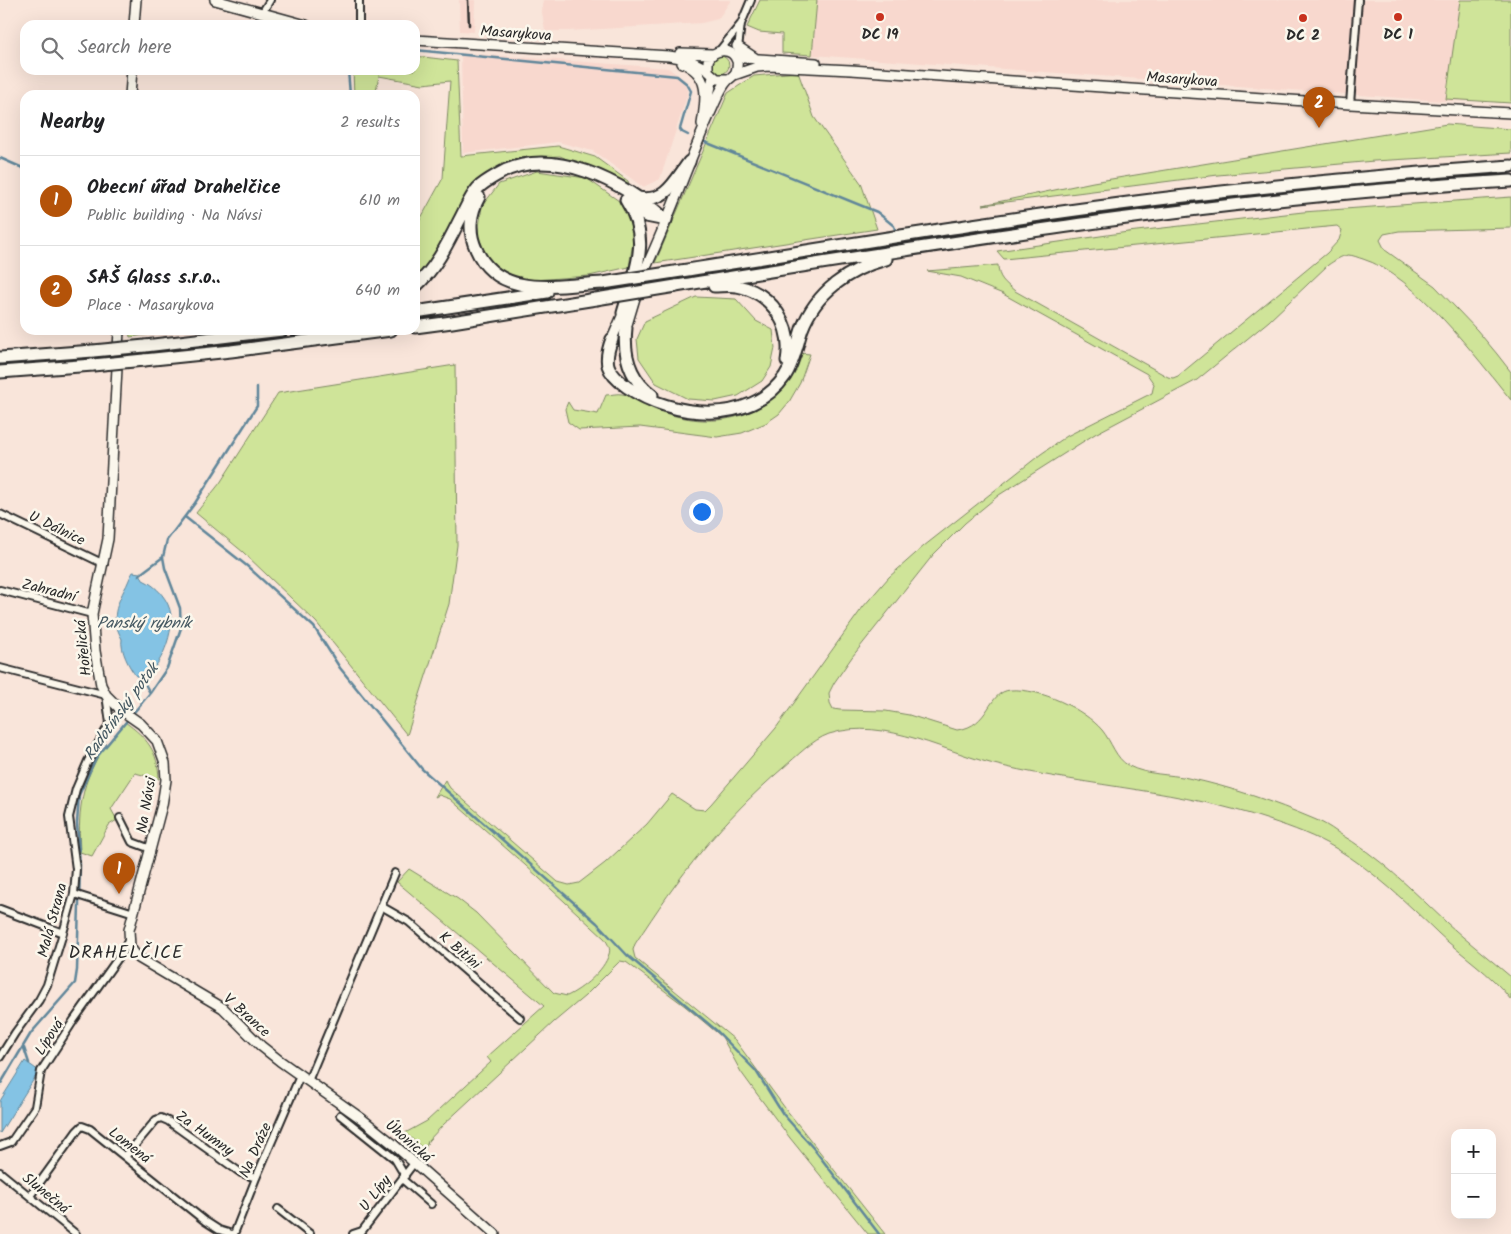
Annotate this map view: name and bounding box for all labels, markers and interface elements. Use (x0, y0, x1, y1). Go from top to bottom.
marker: DC 19 (874, 11, 886, 23)
marker: DC 1 (1392, 11, 1404, 23)
marker: DC 2 (1297, 12, 1309, 24)
search box (20, 20, 420, 75)
street label: Masarykova (479, 20, 552, 48)
place label: DC 19 (861, 23, 899, 47)
place label: DC 1 (1383, 23, 1413, 47)
place label: DC 2 (1286, 24, 1320, 48)
text: Search here (78, 33, 172, 63)
icon: search (38, 34, 66, 62)
street label: Masarykova (1145, 66, 1218, 94)
pin: 2 (1303, 87, 1335, 128)
text: Nearby (40, 106, 105, 139)
text: 2 results (340, 110, 400, 135)
text: Obecní úřad Drahelčice (87, 173, 281, 203)
text: 1 (54, 188, 58, 213)
text: 610 m (359, 188, 400, 213)
text: Public building · Na Návsi (87, 203, 262, 228)
text: SAŠ Glass s.r.o.. (87, 263, 221, 293)
text: 2 (51, 278, 61, 303)
text: 640 m (355, 278, 400, 303)
text: Place · Masarykova (87, 293, 214, 318)
your location (689, 499, 715, 525)
street label: U Dálnice (24, 505, 89, 553)
street label: Zahradní (19, 573, 81, 610)
water label: Panský rybník (97, 611, 193, 636)
street label: Hořelická (69, 617, 99, 677)
water label: Radotínský potok (77, 656, 166, 766)
street label: Na Návsi (130, 774, 164, 835)
pin: 1 (103, 853, 135, 894)
street label: Malá Strana (31, 880, 74, 960)
street label: K Bitíni (433, 926, 487, 977)
district label: DRAHELČICE (69, 939, 183, 968)
street label: V Brance (217, 988, 276, 1044)
street label: Lípová (29, 1013, 72, 1060)
street label: Za Humny (170, 1105, 239, 1163)
street label: Úhonická (379, 1114, 439, 1170)
street label: Na Dráze (233, 1119, 279, 1182)
street label: Lomená (103, 1121, 157, 1171)
map controls (1451, 1129, 1496, 1219)
button: + (1451, 1129, 1496, 1174)
street label: Slunečná (16, 1167, 76, 1222)
street label: U Lípy (354, 1169, 398, 1217)
button: − (1451, 1174, 1496, 1219)

